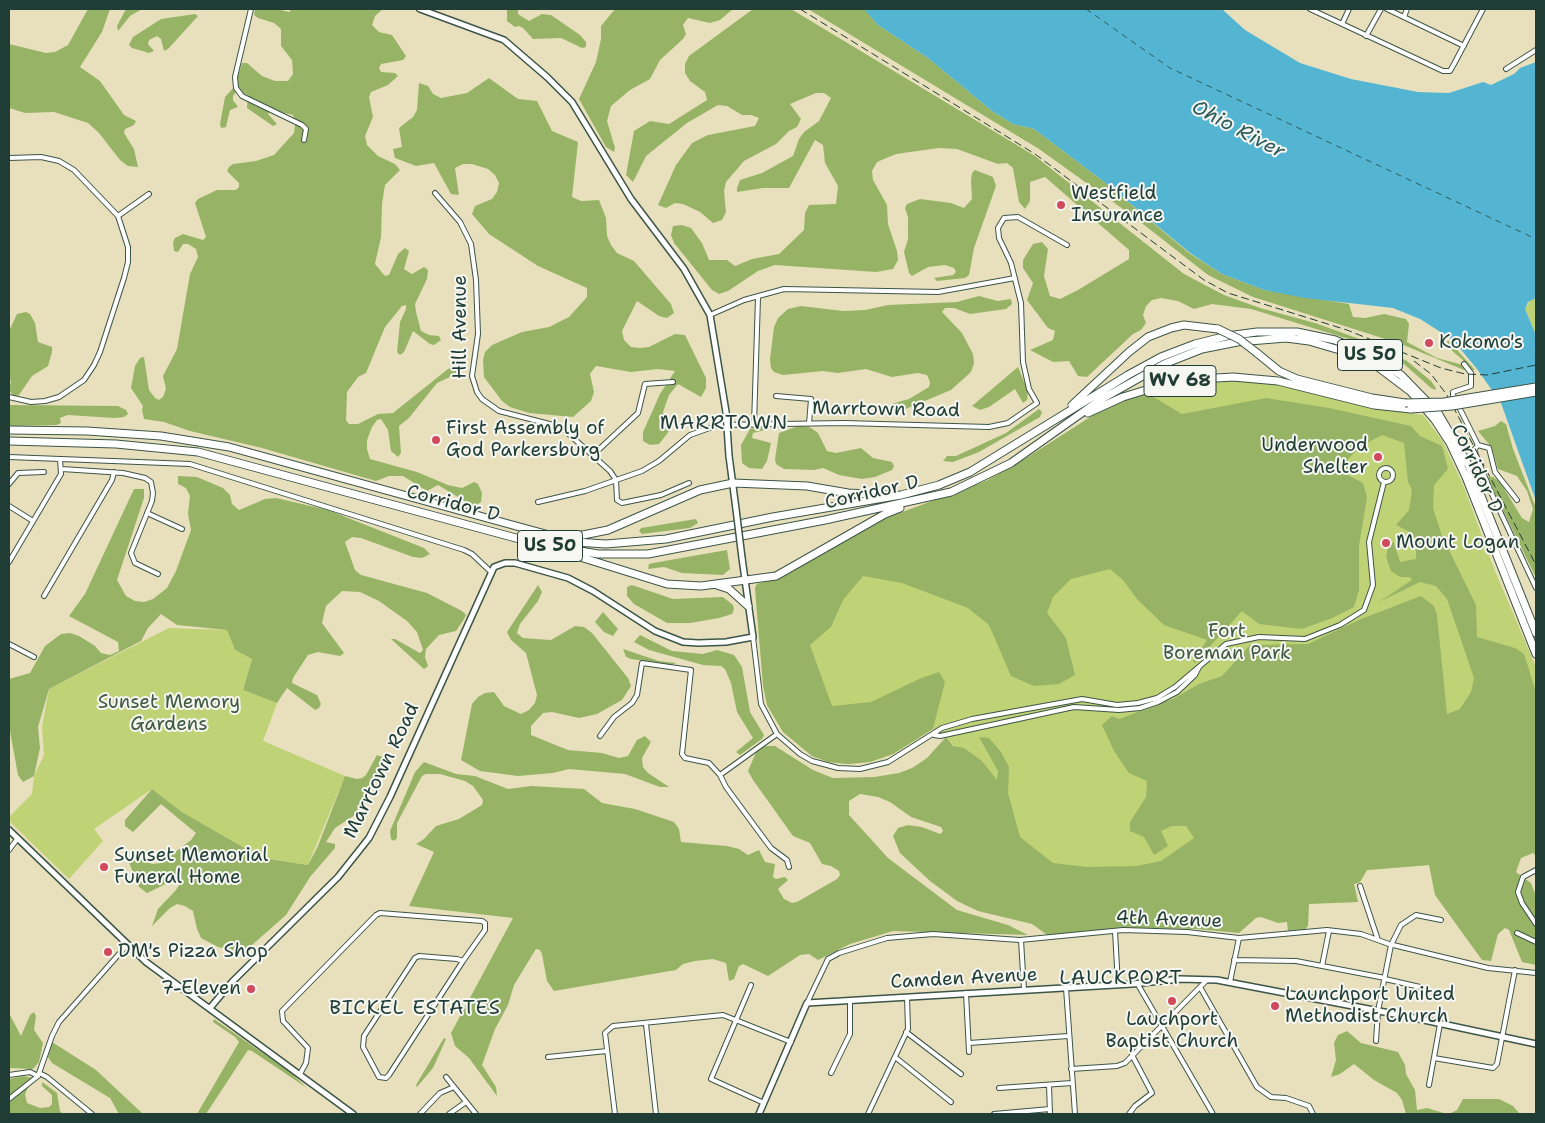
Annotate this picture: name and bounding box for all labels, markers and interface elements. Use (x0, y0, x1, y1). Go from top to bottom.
water label: Ohio River (1187, 95, 1289, 165)
place label: Westfield Insurance (1071, 183, 1163, 227)
marker: Westfield Insurance (1055, 199, 1067, 211)
street label: Hill Avenue (450, 275, 472, 379)
place label: Kokomo's (1439, 332, 1523, 354)
marker: Kokomo's (1423, 337, 1435, 349)
road number: US 50 (1338, 340, 1402, 370)
road number: WV 68 (1144, 366, 1216, 396)
street label: Marrtown Road (812, 397, 960, 423)
district label: MARRTOWN (659, 412, 789, 436)
place label: First Assembly of God Parkersburg (446, 418, 605, 462)
street label: Corridor D (1445, 421, 1507, 517)
marker: First Assembly of God Parkersburg (430, 434, 442, 446)
place label: Underwood Shelter (1261, 435, 1368, 479)
marker: Underwood Shelter (1372, 451, 1384, 463)
street label: Corridor D (823, 471, 921, 515)
street label: Corridor D (404, 481, 502, 527)
road number: US 50 (518, 530, 582, 562)
place label: Mount Logan (1396, 532, 1519, 554)
marker: Mount Logan (1380, 537, 1392, 549)
park label: Fort Boreman Park (1163, 621, 1291, 665)
park label: Sunset Memory Gardens (98, 692, 240, 736)
street label: Marrtown Road (339, 700, 425, 842)
place label: Sunset Memorial Funeral Home (114, 845, 268, 889)
marker: Sunset Memorial Funeral Home (98, 861, 110, 873)
street label: 4th Avenue (1115, 907, 1223, 933)
place label: DM's Pizza Shop (118, 941, 268, 963)
marker: DM's Pizza Shop (102, 946, 114, 958)
street label: Camden Avenue (890, 964, 1038, 994)
district label: LAUCKPORT (1058, 967, 1184, 991)
place label: 7-Eleven (161, 978, 241, 1000)
marker: 7-Eleven (245, 983, 257, 995)
place label: Launchport United Methodist Church (1285, 984, 1455, 1028)
marker: Lauchport Baptist Church (1166, 995, 1178, 1007)
district label: BICKEL ESTATES (327, 997, 503, 1021)
marker: Launchport United Methodist Church (1269, 1000, 1281, 1012)
place label: Lauchport Baptist Church (1106, 1009, 1238, 1053)

